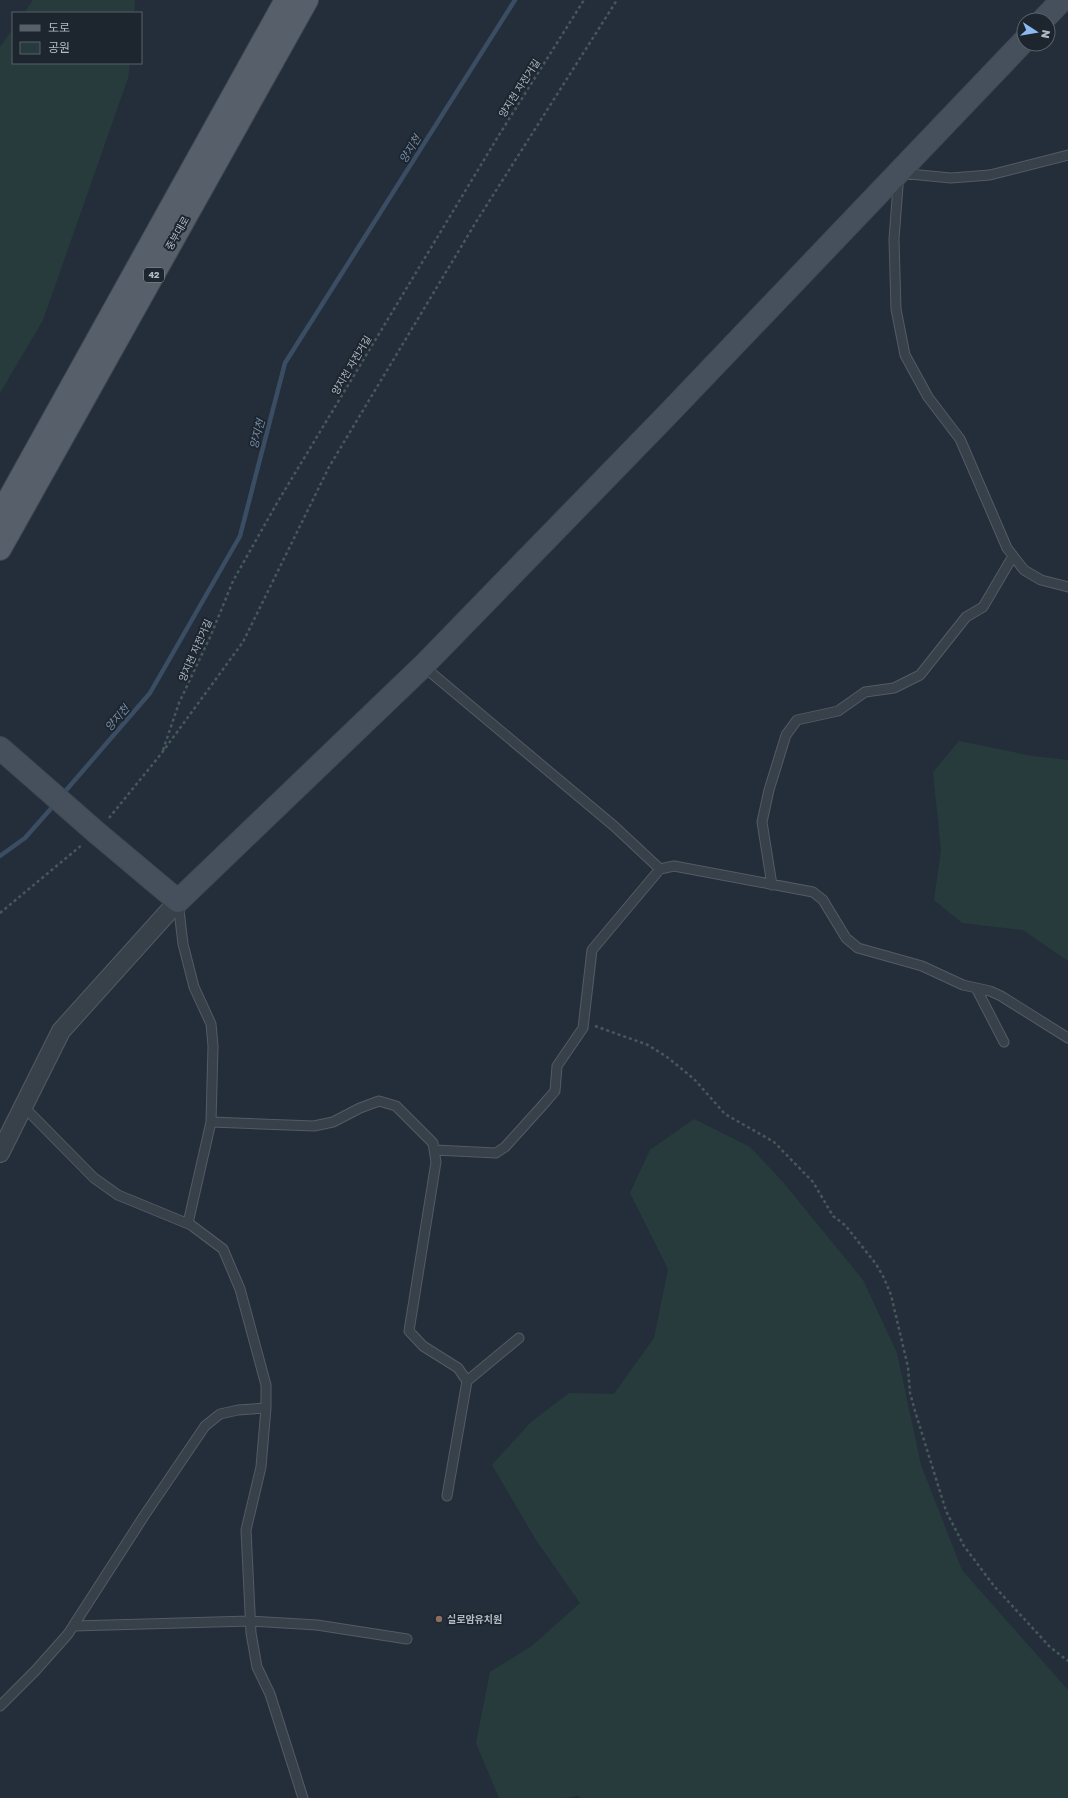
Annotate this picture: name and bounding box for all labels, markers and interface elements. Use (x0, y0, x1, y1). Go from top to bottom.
legend (12, 12, 142, 64)
north arrow (1016, 12, 1056, 52)
text: 도로 (48, 20, 70, 35)
text: N (1039, 29, 1053, 40)
text: 공원 (48, 40, 70, 55)
street label: 양지천 자전거길 (496, 57, 542, 119)
water label: 양지천 (396, 131, 424, 165)
street label: 중부대로 (163, 214, 191, 252)
road number: 42 (144, 268, 164, 282)
street label: 양지천 자전거길 (329, 333, 373, 397)
water label: 양지천 (246, 416, 267, 450)
street label: 양지천 자전거길 (176, 617, 214, 683)
water label: 양지천 (102, 701, 133, 733)
place label: 실로암유치원 (447, 1613, 502, 1625)
marker: 실로암유치원 (434, 1614, 444, 1624)

